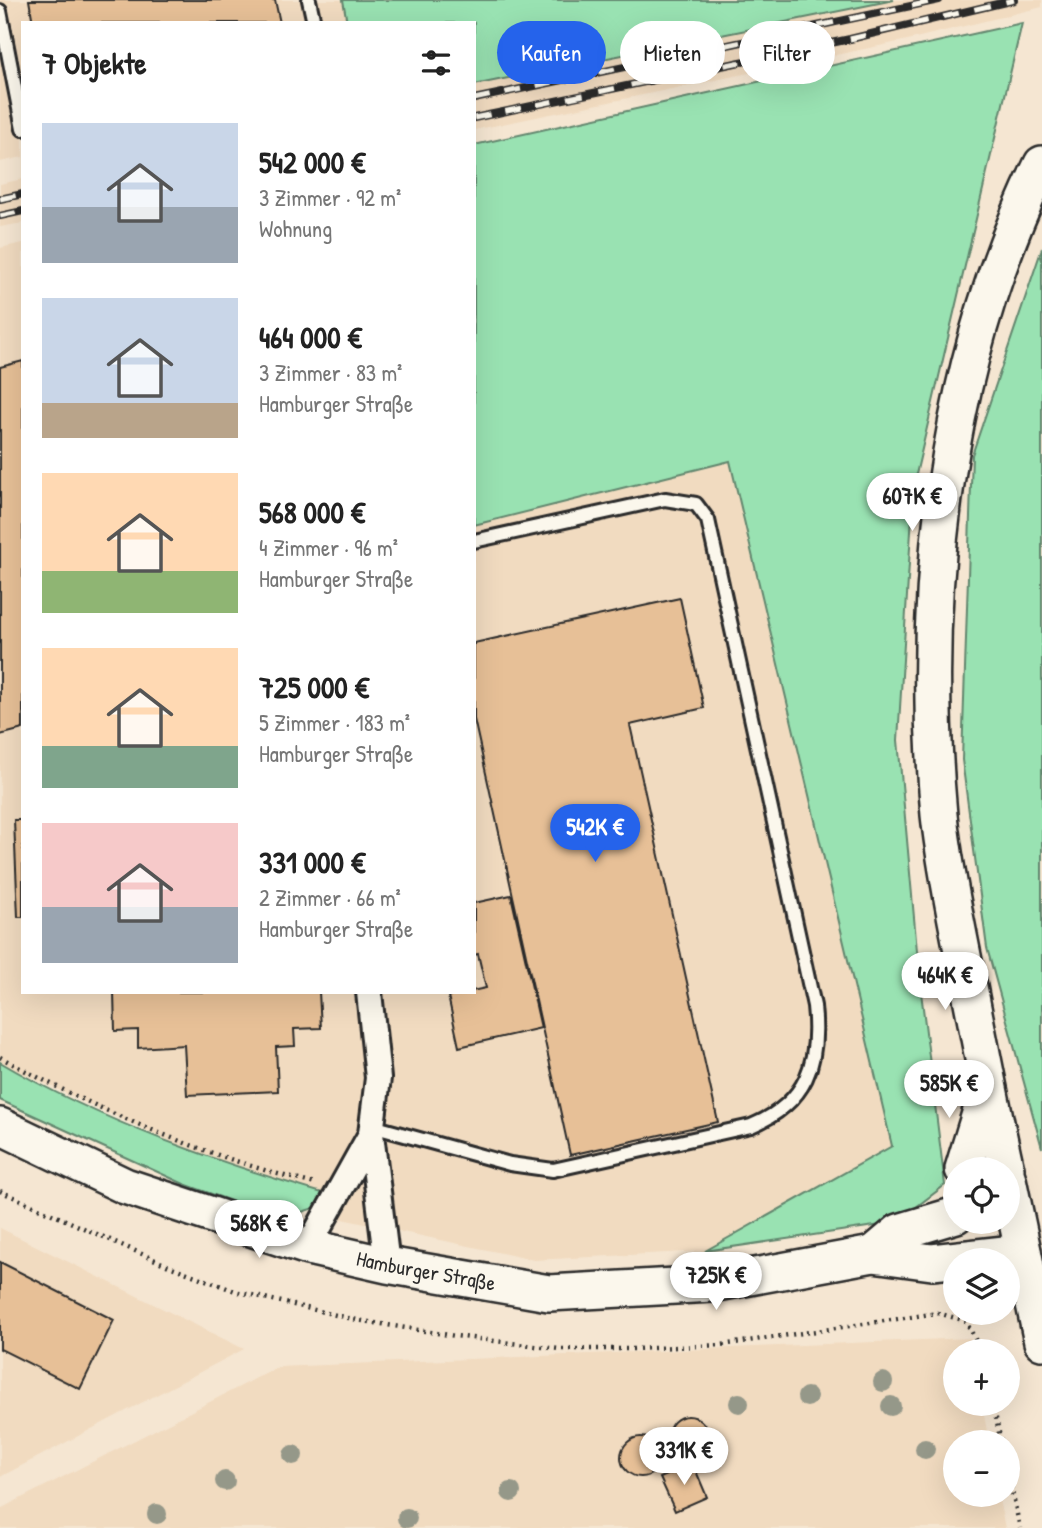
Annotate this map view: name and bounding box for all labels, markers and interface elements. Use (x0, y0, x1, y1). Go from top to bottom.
chip: Kaufen (497, 21, 606, 84)
chip: Mieten (620, 21, 725, 84)
chip: Filter (739, 21, 835, 84)
text: 7 Objekte (42, 43, 147, 83)
icon: filters (417, 44, 455, 82)
text: 542 000 € (259, 142, 366, 182)
icon: home (98, 151, 182, 235)
text: 3 Zimmer · 92 m² (259, 182, 401, 213)
text: Wohnung (259, 213, 332, 244)
text: 464 000 € (259, 317, 362, 357)
icon: home (98, 326, 182, 410)
text: 3 Zimmer · 83 m² (259, 357, 402, 388)
text: Hamburger Straße (259, 388, 413, 419)
pin: 607K € (855, 474, 969, 533)
text: 607K € (882, 480, 942, 511)
text: 568 000 € (259, 492, 365, 532)
icon: home (98, 501, 182, 585)
text: 4 Zimmer · 96 m² (259, 532, 398, 563)
text: Hamburger Straße (259, 563, 413, 594)
text: 725 000 € (259, 667, 369, 707)
icon: home (98, 676, 182, 760)
text: 5 Zimmer · 183 m² (259, 707, 410, 738)
text: Hamburger Straße (259, 738, 413, 769)
pin: 542K € (538, 804, 652, 864)
text: 542K € (566, 811, 624, 842)
text: 331 000 € (259, 842, 365, 882)
icon: home (98, 851, 182, 935)
text: 2 Zimmer · 66 m² (259, 882, 401, 913)
text: Hamburger Straße (259, 913, 413, 944)
pin: 464K € (888, 953, 1002, 1012)
text: 464K € (918, 959, 972, 990)
pin: 585K € (892, 1060, 1006, 1120)
text: 585K € (920, 1067, 978, 1098)
map controls (943, 1157, 1020, 1507)
button: locate (943, 1157, 1020, 1234)
pin: 568K € (202, 1200, 316, 1260)
text: 568K € (230, 1207, 288, 1238)
street label: Hamburger Straße (354, 1243, 498, 1298)
button: layers (943, 1248, 1020, 1325)
pin: 725K € (659, 1252, 773, 1312)
text: 725K € (686, 1259, 746, 1290)
button: + (943, 1339, 1020, 1416)
pin: 331K € (627, 1428, 741, 1487)
button: − (943, 1430, 1020, 1507)
text: 331K € (655, 1434, 713, 1465)

